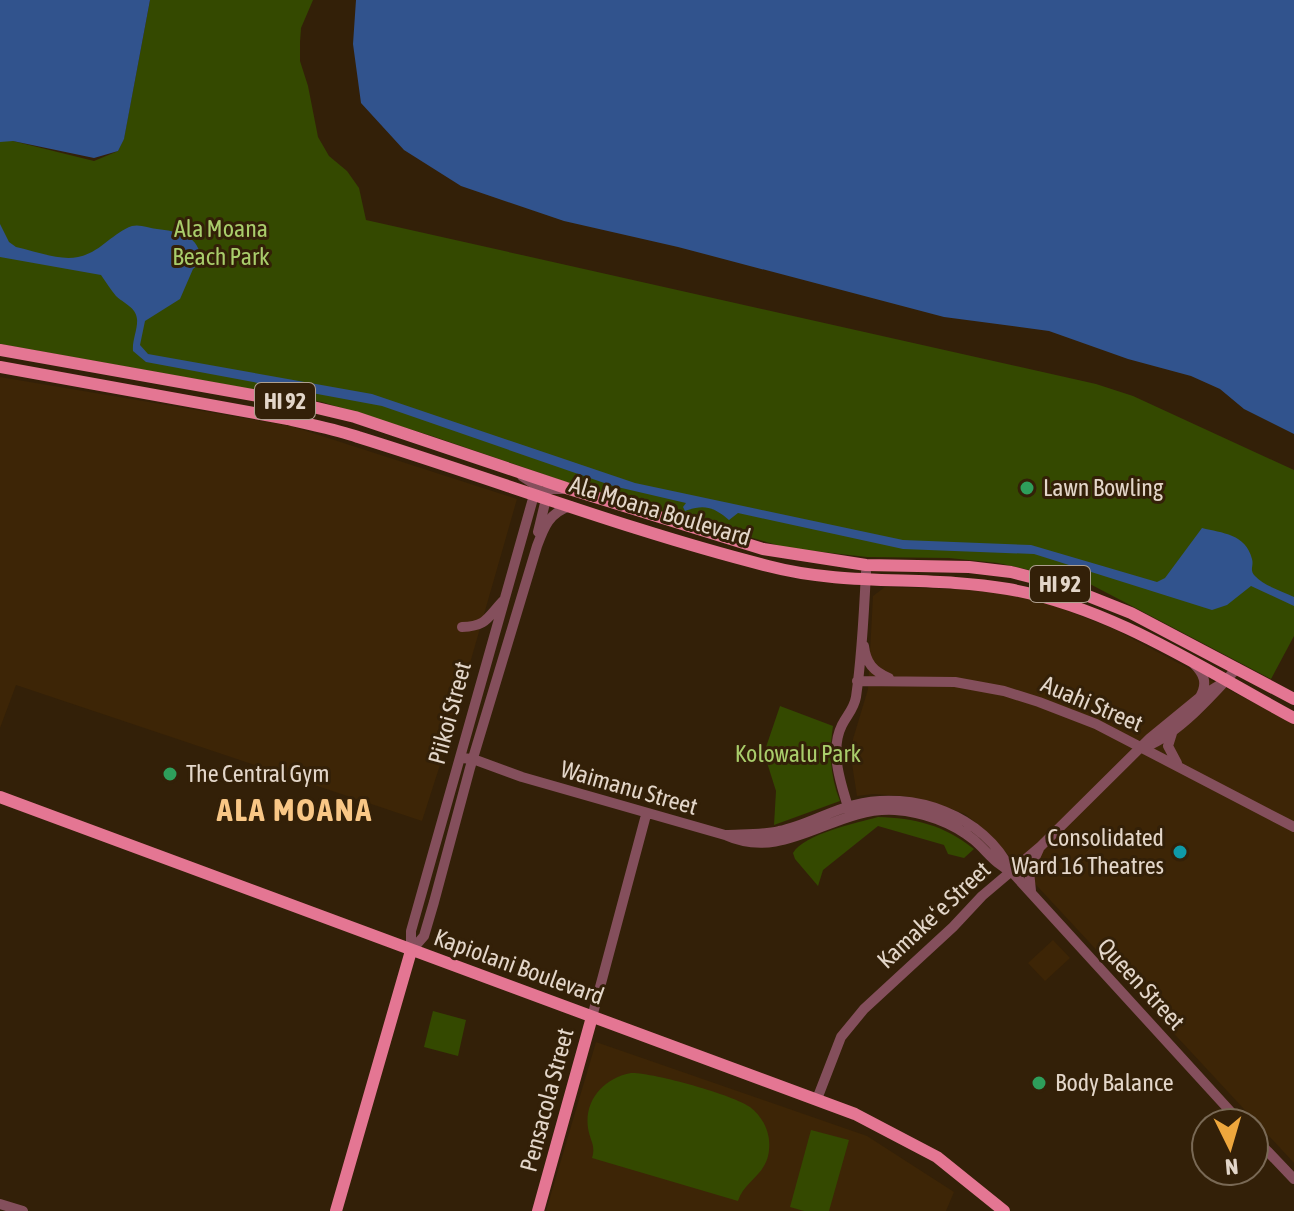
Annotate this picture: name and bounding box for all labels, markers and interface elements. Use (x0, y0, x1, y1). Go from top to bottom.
park label: Ala Moana Beach Park (172, 215, 270, 270)
road number: HI 92 (255, 383, 315, 419)
street label: Ala Moana Boulevard (567, 470, 754, 551)
place label: Lawn Bowling (1043, 474, 1164, 501)
marker: Lawn Bowling (1018, 479, 1036, 497)
road number: HI 92 (1030, 566, 1090, 602)
street label: Piikoi Street (423, 659, 476, 767)
street label: Auahi Street (1037, 670, 1147, 737)
park label: Kolowalu Park (735, 740, 862, 767)
street label: Waimanu Street (558, 755, 701, 820)
place label: The Central Gym (186, 760, 329, 787)
marker: The Central Gym (161, 765, 179, 783)
district label: ALA MOANA (216, 791, 373, 828)
place label: Consolidated Ward 16 Theatres (1011, 824, 1164, 879)
marker: Consolidated Ward 16 Theatres (1171, 843, 1189, 861)
street label: Kamakeʻe Street (872, 856, 996, 974)
street label: Kapiolani Boulevard (431, 923, 608, 1010)
street label: Queen Street (1092, 932, 1190, 1035)
street label: Pensacola Street (514, 1025, 579, 1175)
place label: Body Balance (1055, 1069, 1174, 1096)
marker: Body Balance (1030, 1074, 1048, 1092)
north arrow (1190, 1107, 1270, 1187)
text: N (1224, 1153, 1239, 1180)

